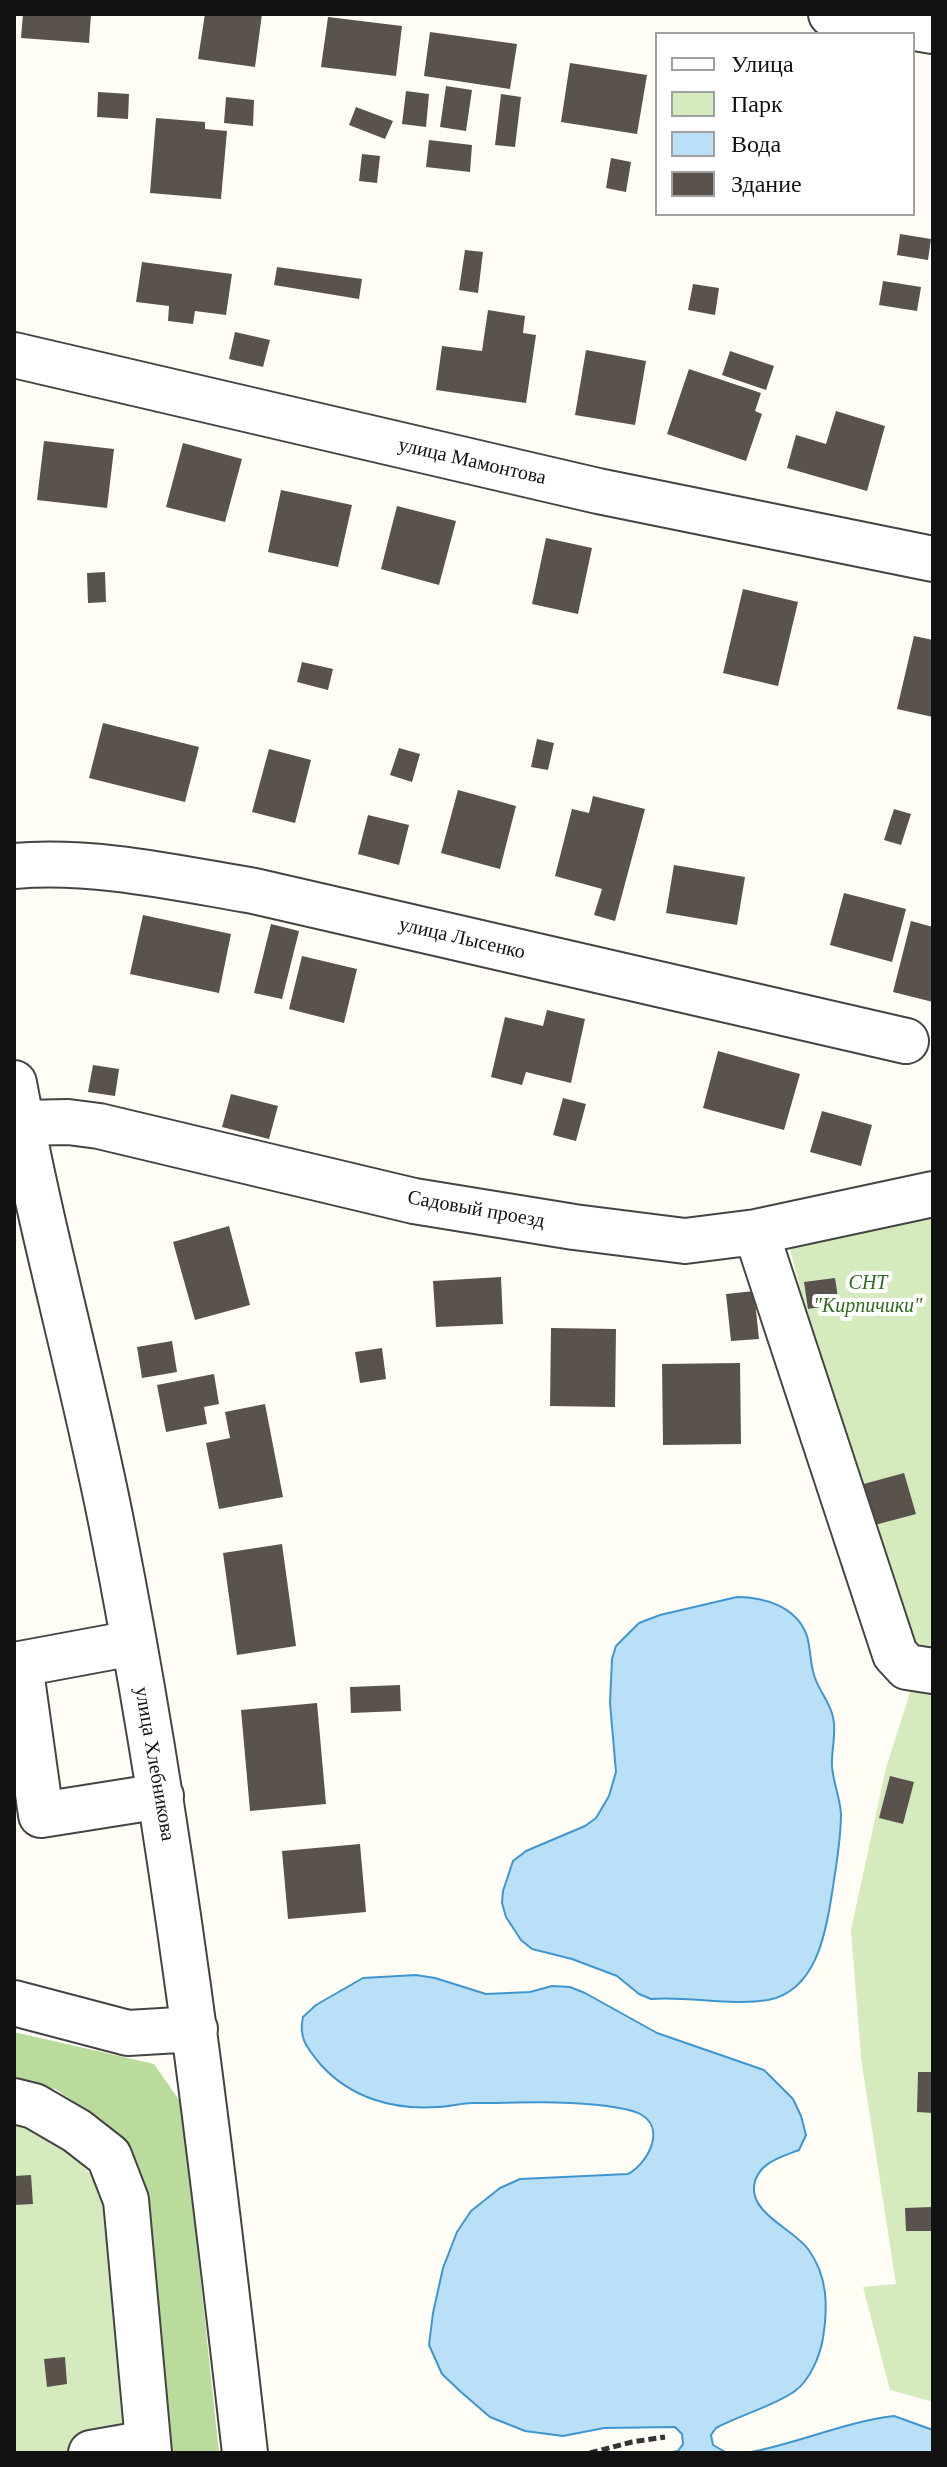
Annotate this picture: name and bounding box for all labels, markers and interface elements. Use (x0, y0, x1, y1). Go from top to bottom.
legend (655, 32, 915, 216)
text: Улица (731, 51, 794, 77)
text: Парк (731, 91, 783, 117)
text: Вода (731, 131, 781, 157)
text: Здание (731, 171, 802, 197)
street label: улица Мамонтова (396, 433, 548, 491)
street label: улица Лысенко (397, 913, 527, 965)
street label: Садовый проезд (406, 1186, 546, 1234)
park label: СНТ "Кирпичики" (814, 1272, 922, 1319)
street label: улица Хлебникова (129, 1685, 179, 1843)

